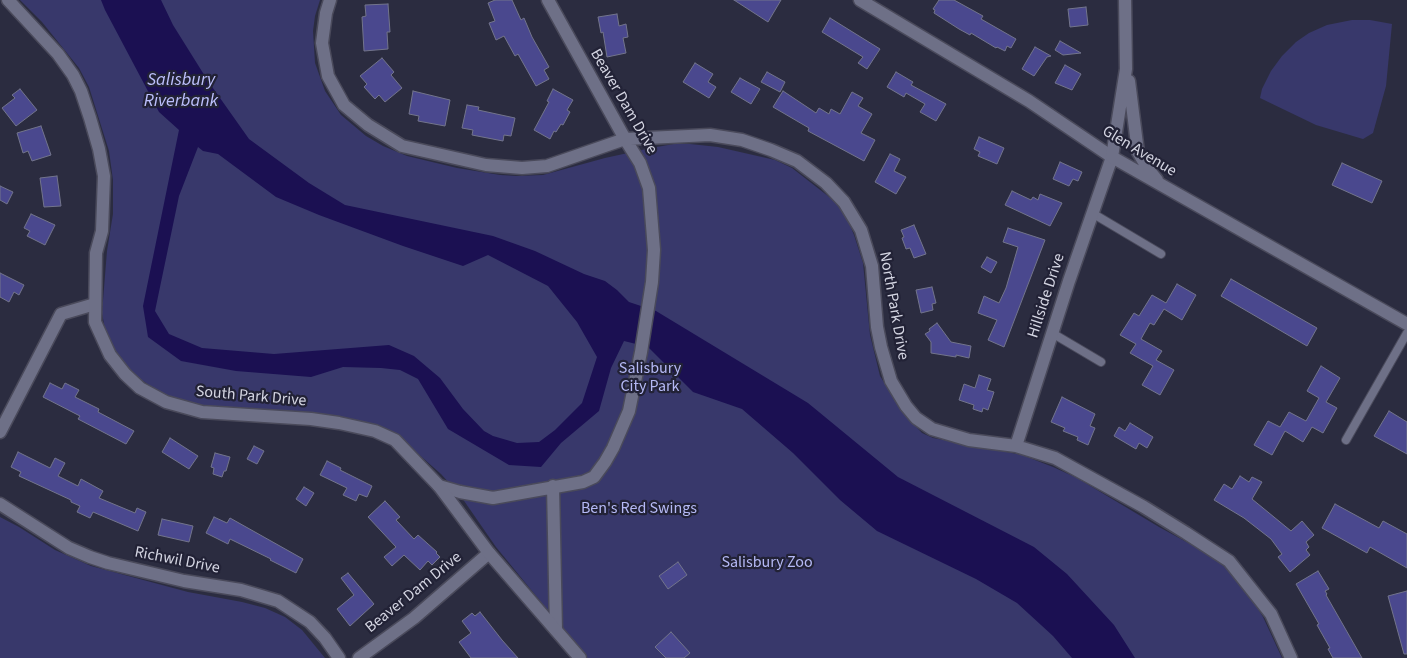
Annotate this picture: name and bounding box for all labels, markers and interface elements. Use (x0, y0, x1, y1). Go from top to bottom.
street label: Beaver Dam Drive (585, 46, 661, 158)
water label: Salisbury Riverbank (144, 70, 218, 112)
street label: Glen Avenue (1098, 122, 1180, 182)
street label: North Park Drive (874, 250, 912, 362)
street label: Hillside Drive (1024, 251, 1070, 341)
park label: Salisbury City Park (619, 359, 681, 397)
street label: South Park Drive (195, 383, 307, 411)
park label: Ben's Red Swings (581, 499, 697, 519)
street label: Richwil Drive (133, 543, 221, 579)
street label: Beaver Dam Drive (362, 548, 466, 638)
park label: Salisbury Zoo (721, 553, 813, 573)

